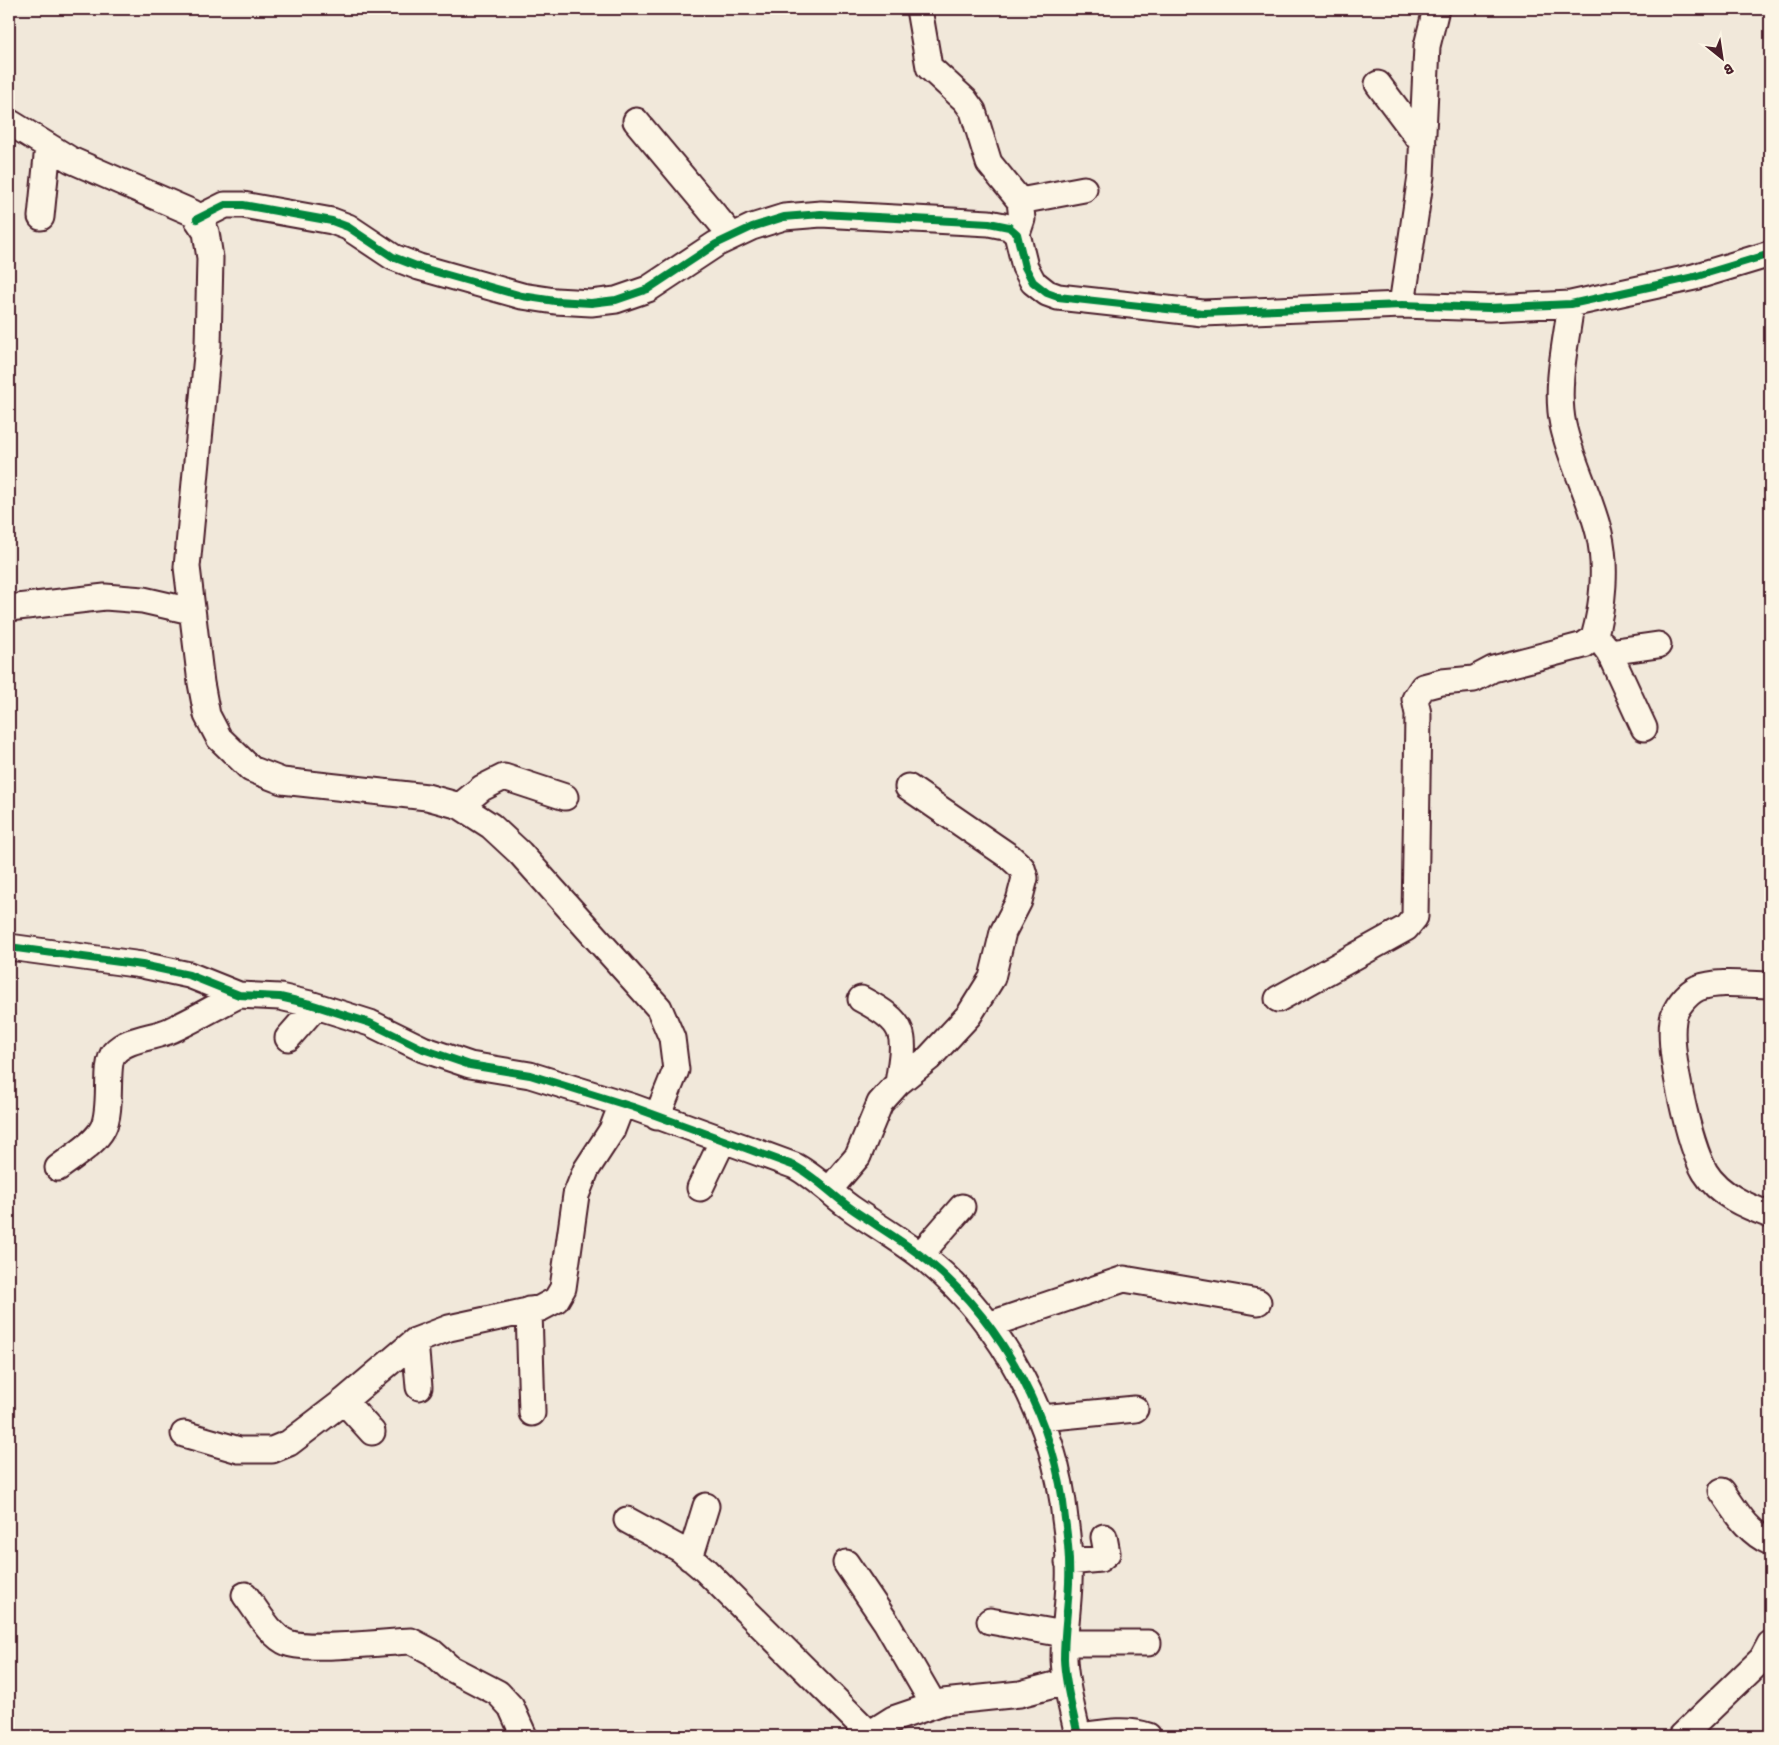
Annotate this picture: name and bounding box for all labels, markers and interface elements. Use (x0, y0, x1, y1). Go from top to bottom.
north arrow (1696, 32, 1746, 82)
text: B (1720, 59, 1737, 79)

